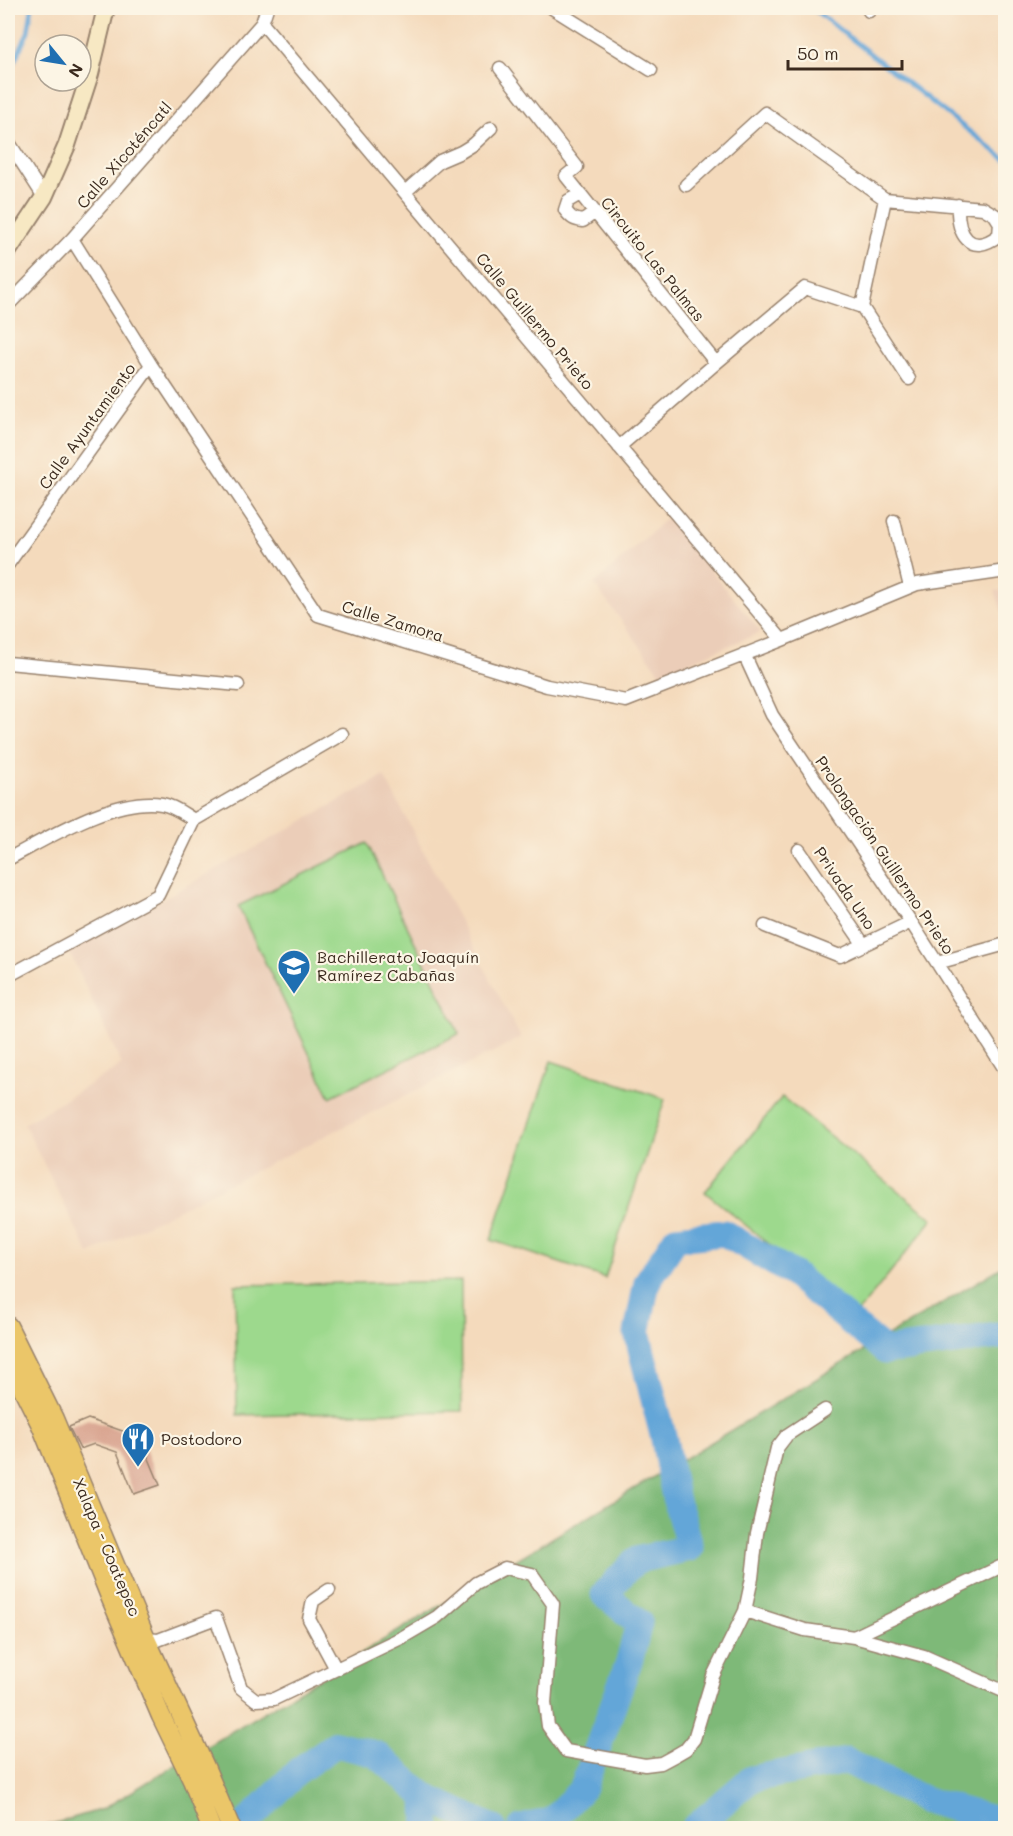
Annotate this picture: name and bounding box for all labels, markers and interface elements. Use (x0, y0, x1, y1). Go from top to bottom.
north arrow (33, 33, 93, 93)
scale bar (788, 33, 902, 71)
text: 50 m (797, 41, 839, 65)
text: N (64, 60, 89, 81)
street label: Calle Xicoténcatl (71, 97, 176, 213)
street label: Circuito Las Palmas (597, 192, 710, 325)
street label: Calle Guillermo Prieto (472, 248, 599, 393)
street label: Calle Ayuntamiento (34, 358, 140, 493)
street label: Calle Zamora (340, 595, 447, 646)
street label: Prolongación Guillermo Prieto (811, 752, 960, 958)
street label: Privada Uno (810, 842, 881, 933)
place label: Bachillerato Joaquín Ramírez Cabañas (317, 946, 479, 985)
school or university icon: Bachillerato Joaquín Ramírez Cabañas (276, 948, 312, 995)
restaurant icon: Postodoro (120, 1421, 156, 1468)
place label: Postodoro (161, 1428, 242, 1449)
street label: Xalapa - Coatepec (69, 1474, 146, 1619)

